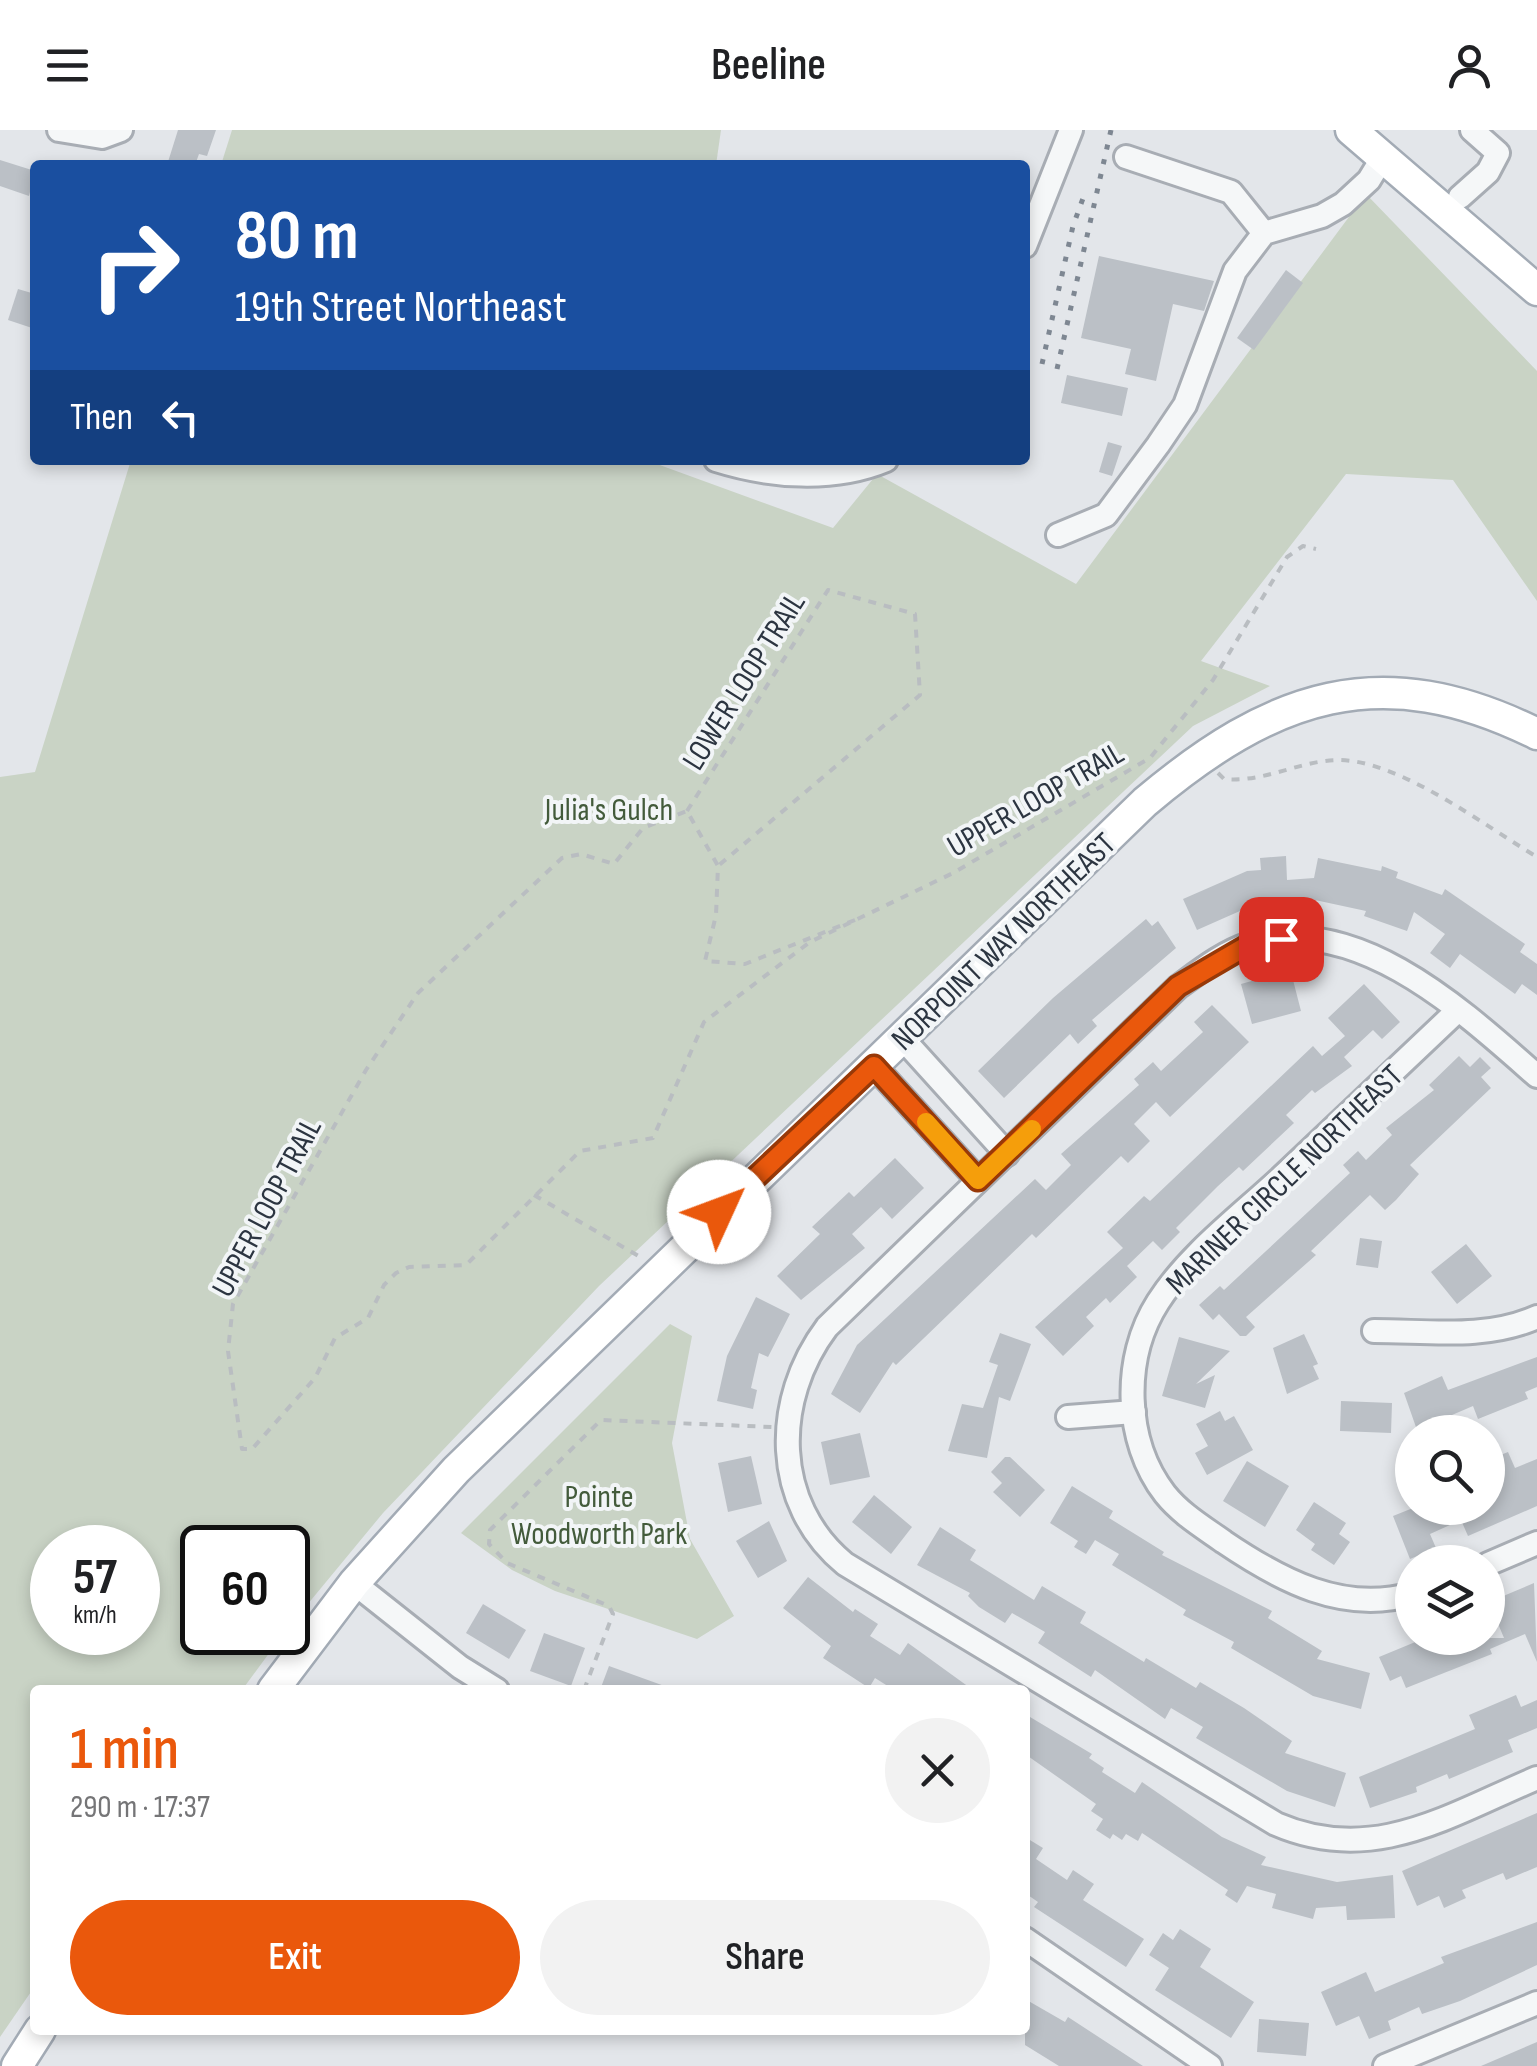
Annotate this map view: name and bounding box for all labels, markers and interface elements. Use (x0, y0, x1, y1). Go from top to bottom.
icon: menu (40, 38, 95, 93)
text: Beeline (711, 38, 826, 93)
icon: person (1442, 38, 1497, 93)
text: 80 m (235, 195, 359, 279)
icon: right (70, 200, 200, 330)
text: 19th Street Northeast (235, 280, 567, 335)
icon: left (153, 390, 208, 445)
text: Then (70, 395, 133, 440)
street label: LOWER LOOP TRAIL (674, 586, 814, 778)
street label: UPPER LOOP TRAIL (941, 734, 1131, 866)
park label: Julia's Gulch (544, 791, 673, 830)
street label: NORPOINT WAY NORTHEAST (884, 825, 1124, 1059)
pin (1239, 897, 1324, 982)
icon: arrive (1254, 912, 1309, 967)
street label: MARINER CIRCLE NORTHEAST (1158, 1057, 1412, 1303)
street label: UPPER LOOP TRAIL (204, 1112, 331, 1304)
position arrow (667, 1160, 771, 1264)
map controls (1395, 1415, 1505, 1655)
button: search (1395, 1415, 1505, 1525)
park label: Pointe Woodworth Park (511, 1478, 687, 1554)
speed limit sign: 60 (180, 1525, 310, 1655)
button: layers (1395, 1545, 1505, 1655)
text: 57 (73, 1548, 117, 1608)
text: km/h (73, 1600, 117, 1631)
text: 1 min (70, 1714, 179, 1786)
button: close (885, 1718, 990, 1823)
text: 290 m · 17:37 (70, 1788, 210, 1827)
button: Exit (70, 1900, 520, 2015)
button: Share (540, 1900, 990, 2015)

